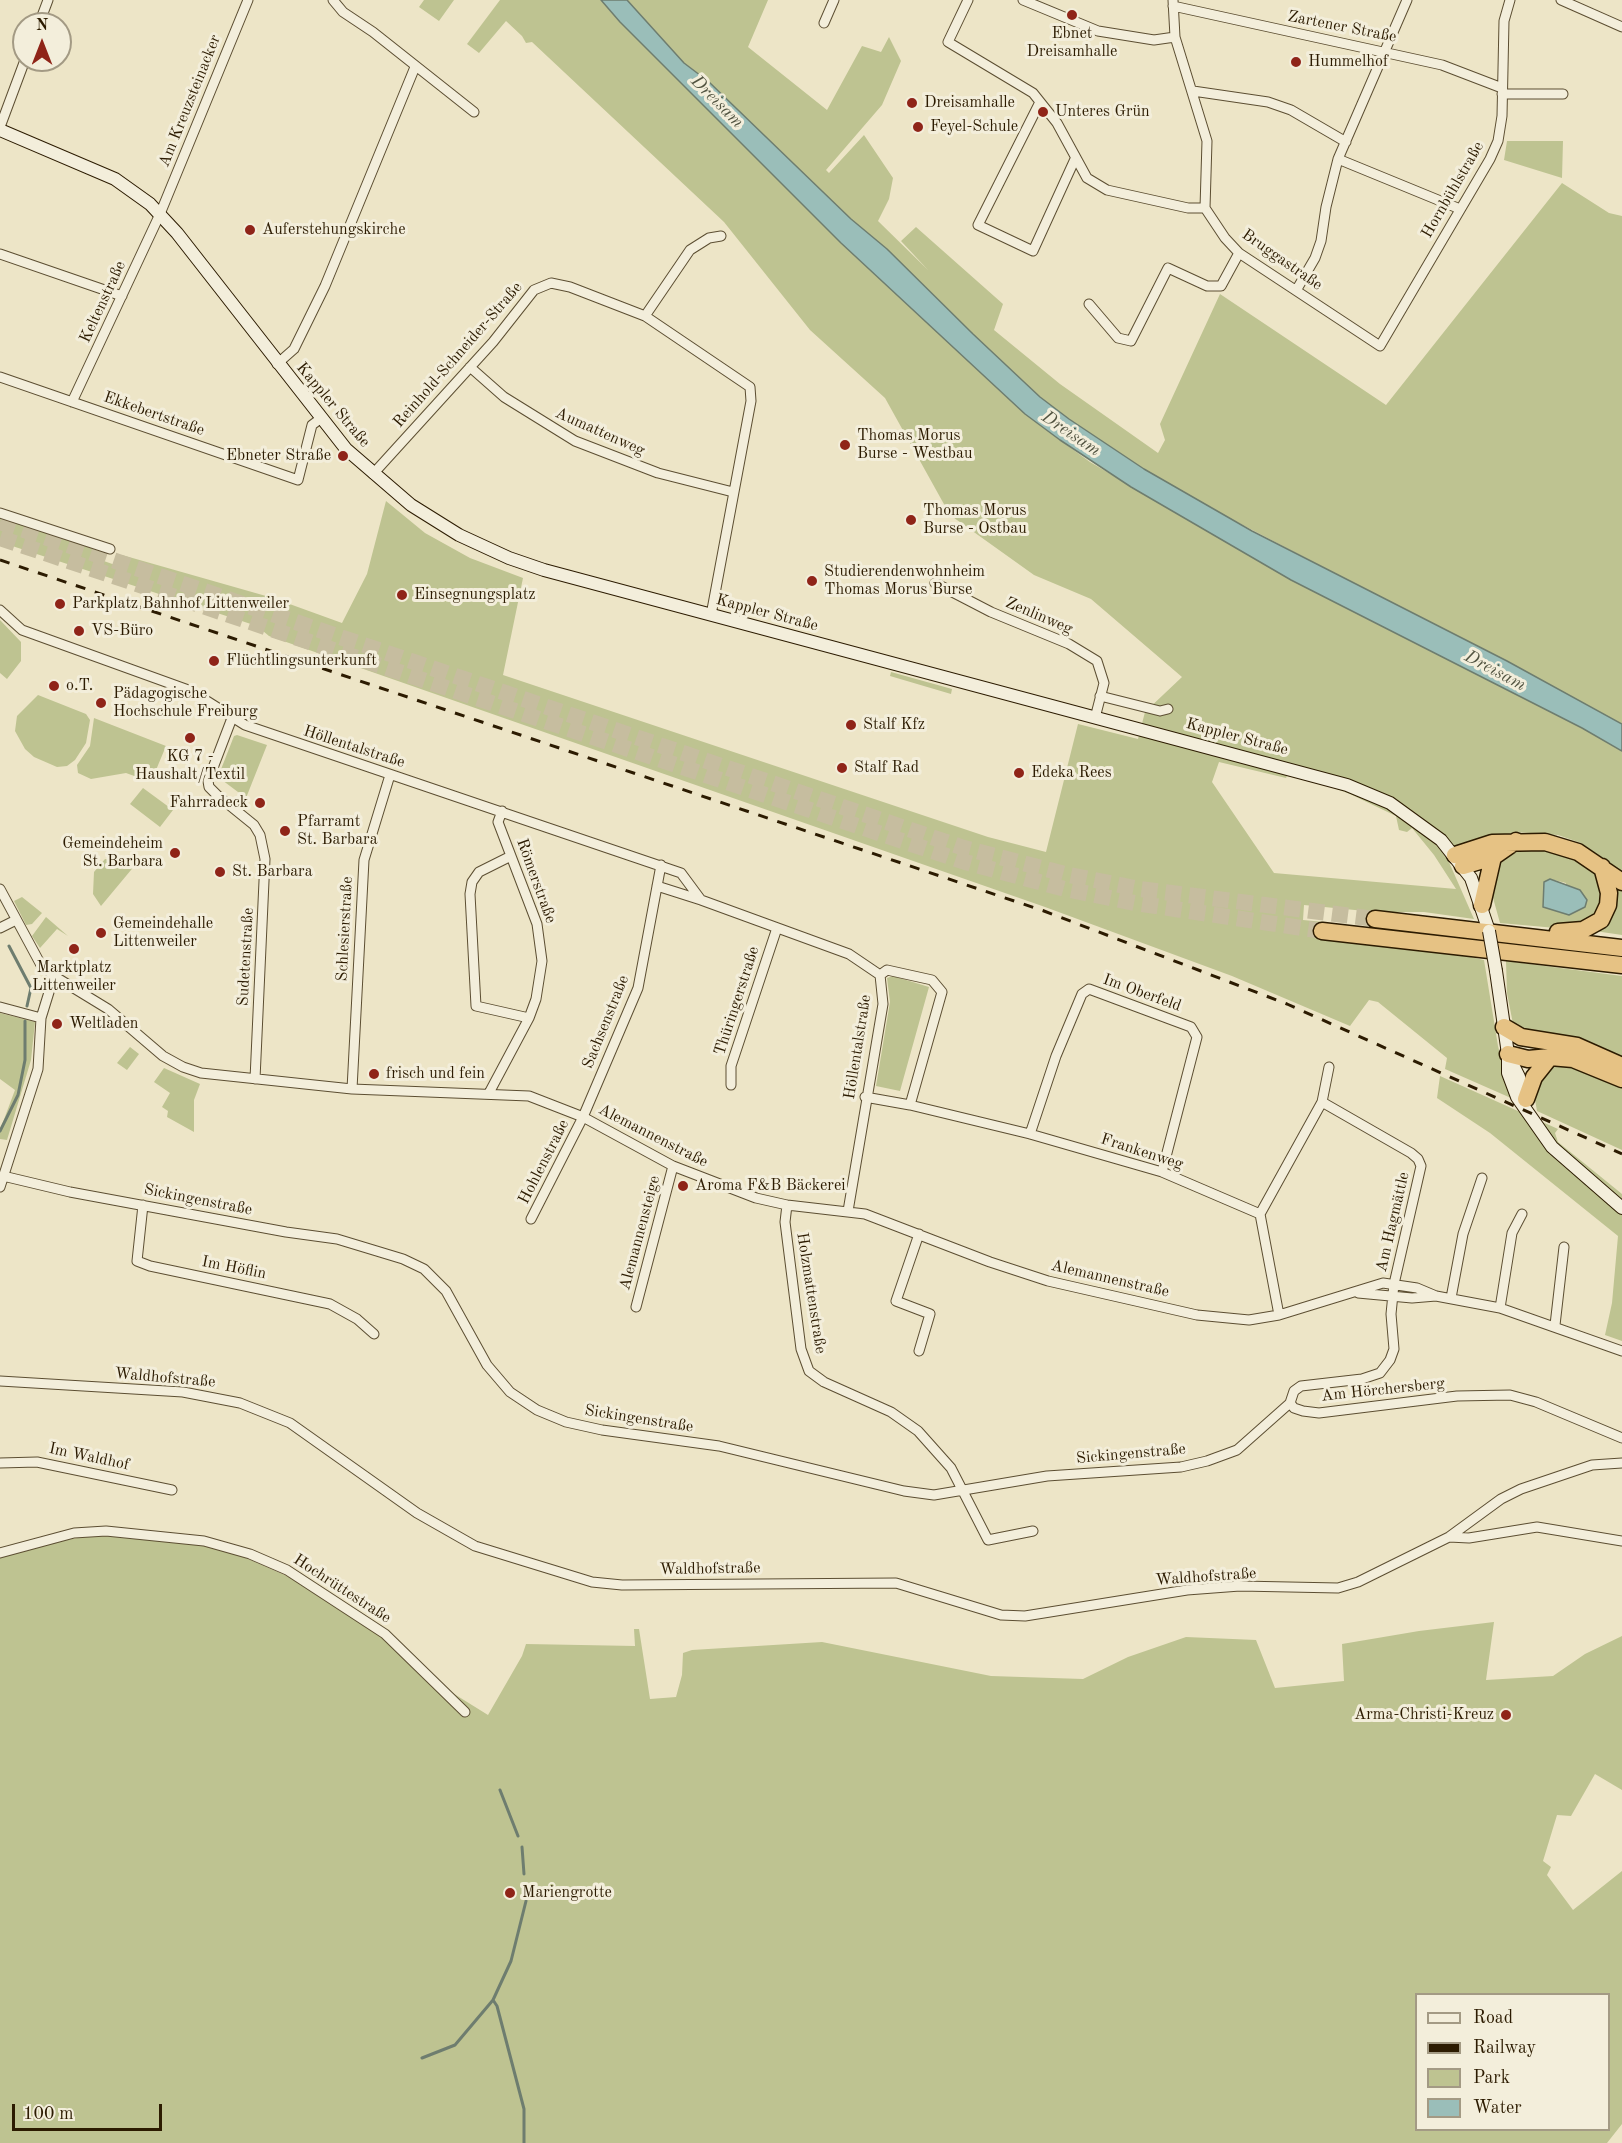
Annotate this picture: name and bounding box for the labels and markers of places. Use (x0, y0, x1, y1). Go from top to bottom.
marker: Ebnet Dreisamhalle (1065, 8, 1079, 22)
place label: Ebnet Dreisamhalle (1027, 24, 1117, 62)
place label: Hummelhof (1308, 52, 1388, 72)
marker: Hummelhof (1289, 55, 1303, 69)
place label: Dreisamhalle (924, 93, 1015, 113)
marker: Dreisamhalle (905, 96, 919, 110)
place label: Unteres Grün (1055, 102, 1150, 122)
marker: Unteres Grün (1036, 105, 1050, 119)
place label: Feyel-Schule (930, 117, 1018, 137)
marker: Feyel-Schule (911, 120, 925, 134)
place label: Auferstehungskirche (262, 220, 406, 240)
marker: Auferstehungskirche (243, 223, 257, 237)
place label: Thomas Morus Burse - Westbau (857, 426, 972, 464)
marker: Thomas Morus Burse - Westbau (838, 438, 852, 452)
place label: Ebneter Straße (226, 446, 331, 466)
marker: Ebneter Straße (336, 449, 350, 463)
place label: Thomas Morus Burse - Ostbau (923, 501, 1027, 539)
marker: Thomas Morus Burse - Ostbau (904, 513, 918, 527)
place label: Studierendenwohnheim Thomas Morus Burse (824, 562, 985, 600)
marker: Studierendenwohnheim Thomas Morus Burse (805, 574, 819, 588)
place label: Einsegnungsplatz (414, 585, 536, 605)
marker: Einsegnungsplatz (395, 588, 409, 602)
place label: Parkplatz Bahnhof Littenweiler (72, 594, 289, 614)
marker: Parkplatz Bahnhof Littenweiler (53, 597, 67, 611)
place label: VS-Büro (91, 621, 153, 641)
marker: VS-Büro (72, 624, 86, 638)
place label: Flüchtlingsunterkunft (226, 651, 377, 671)
marker: Flüchtlingsunterkunft (207, 654, 221, 668)
place label: o.T. (66, 676, 93, 696)
marker: o.T. (47, 679, 61, 693)
place label: Pädagogische Hochschule Freiburg (113, 684, 258, 722)
marker: Pädagogische Hochschule Freiburg (94, 696, 108, 710)
place label: Stalf Kfz (863, 715, 925, 735)
marker: Stalf Kfz (844, 718, 858, 732)
marker: KG 7 - Haushalt/Textil (183, 731, 197, 745)
place label: KG 7 - Haushalt/Textil (135, 747, 245, 785)
place label: Stalf Rad (854, 758, 919, 778)
marker: Stalf Rad (835, 761, 849, 775)
place label: Edeka Rees (1031, 763, 1112, 783)
marker: Edeka Rees (1012, 766, 1026, 780)
place label: Fahrradeck (170, 793, 248, 813)
marker: Fahrradeck (253, 796, 267, 810)
place label: Pfarramt St. Barbara (297, 812, 378, 850)
marker: Pfarramt St. Barbara (278, 824, 292, 838)
place label: Gemeindeheim St. Barbara (62, 834, 163, 872)
marker: Gemeindeheim St. Barbara (168, 846, 182, 860)
place label: St. Barbara (232, 862, 313, 882)
marker: St. Barbara (213, 865, 227, 879)
place label: Gemeindehalle Littenweiler (113, 914, 213, 952)
marker: Gemeindehalle Littenweiler (94, 926, 108, 940)
marker: Marktplatz Littenweiler (67, 942, 81, 956)
place label: Marktplatz Littenweiler (32, 958, 116, 996)
place label: Weltladen (69, 1014, 138, 1034)
marker: Weltladen (50, 1017, 64, 1031)
place label: frisch und fein (386, 1064, 485, 1084)
marker: frisch und fein (367, 1067, 381, 1081)
place label: Aroma F&B Bäckerei (695, 1176, 846, 1196)
marker: Aroma F&B Bäckerei (676, 1179, 690, 1193)
place label: Arma-Christi-Kreuz (1354, 1705, 1494, 1725)
marker: Arma-Christi-Kreuz (1499, 1708, 1513, 1722)
place label: Mariengrotte (522, 1883, 612, 1903)
marker: Mariengrotte (503, 1886, 517, 1900)

